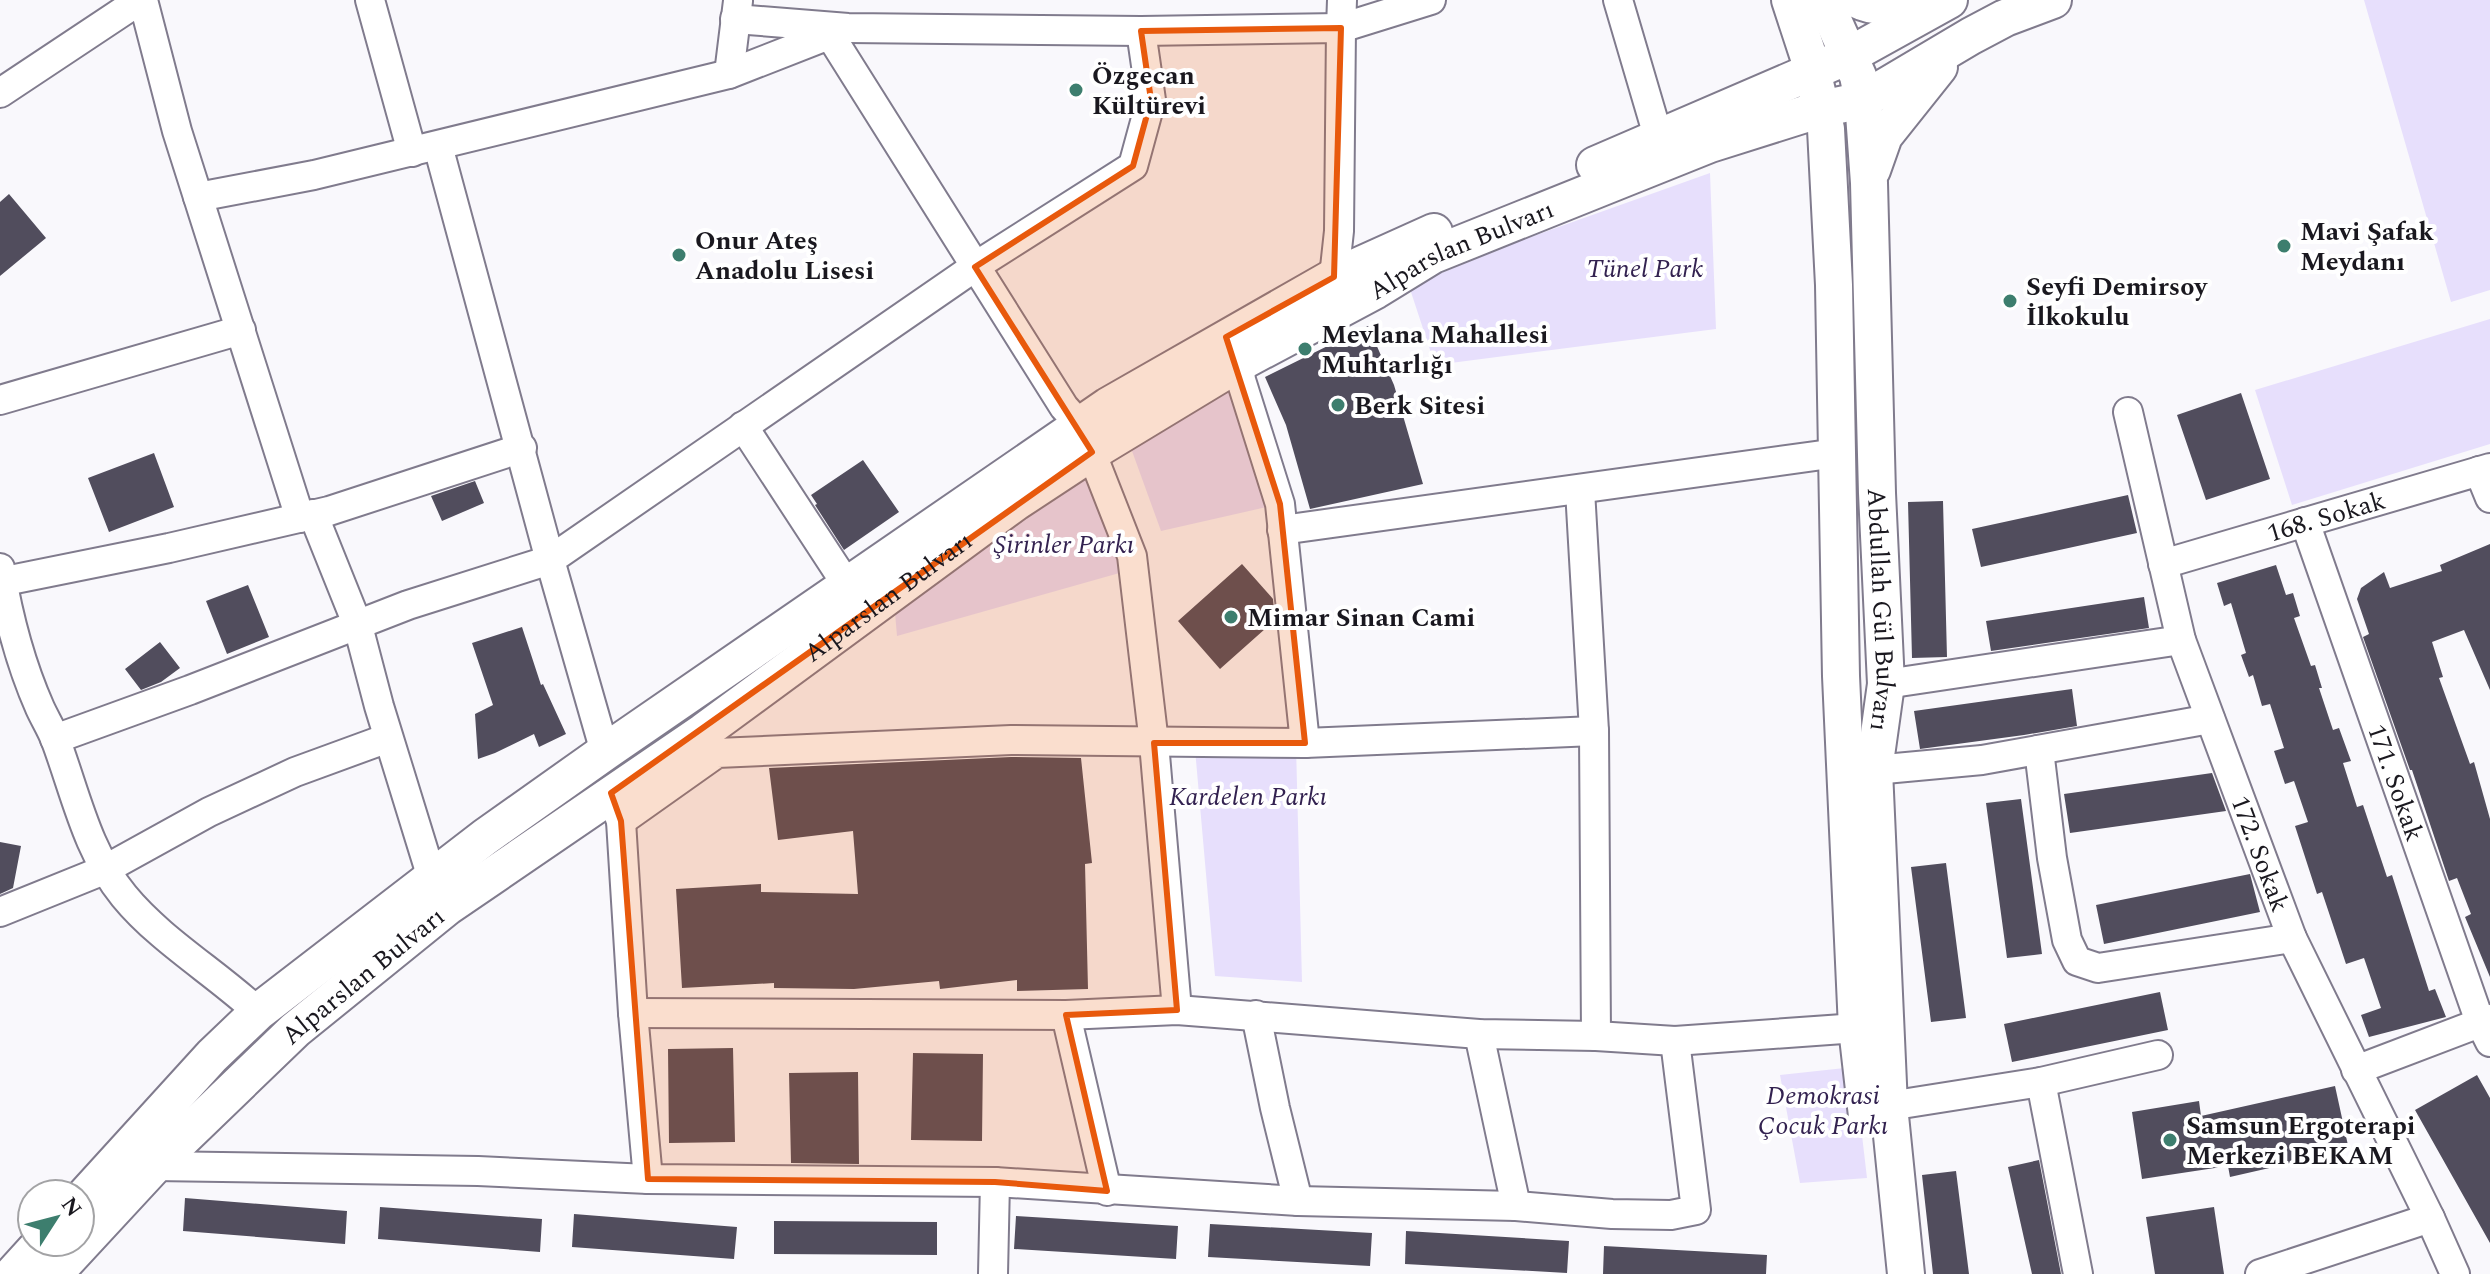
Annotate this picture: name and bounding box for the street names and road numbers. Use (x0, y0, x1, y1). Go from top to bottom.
street label: Alparslan Bulvarı (1361, 190, 1560, 311)
street label: 168. Sokak (2262, 481, 2390, 553)
street label: Abdullah Gül Bulvarı (1856, 487, 1905, 734)
street label: Alparslan Bulvarı (795, 521, 981, 673)
street label: 171. Sokak (2356, 719, 2434, 847)
street label: 172. Sokak (2220, 790, 2300, 918)
street label: Alparslan Bulvarı (272, 897, 454, 1055)

